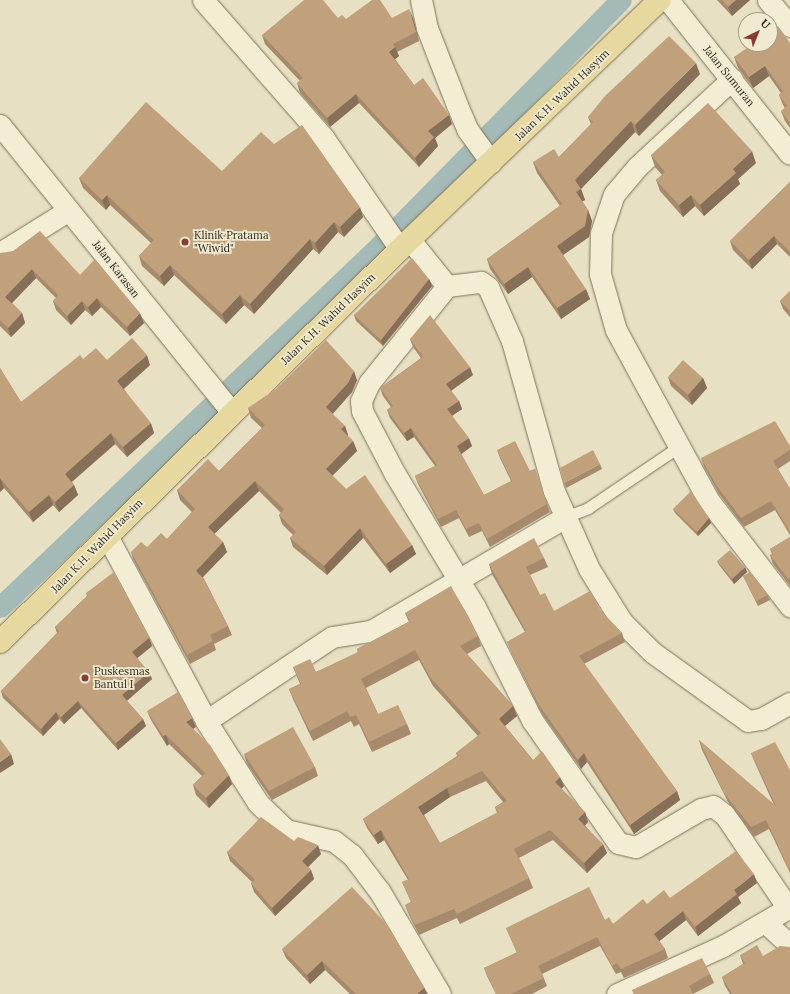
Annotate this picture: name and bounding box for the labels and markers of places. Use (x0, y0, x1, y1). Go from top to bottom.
place label: Klinik Pratama "Wiwid" (194, 229, 269, 255)
marker: Klinik Pratama "Wiwid" (179, 236, 191, 248)
place label: Puskesmas Bantul I (94, 665, 150, 691)
marker: Puskesmas Bantul I (79, 672, 91, 684)

